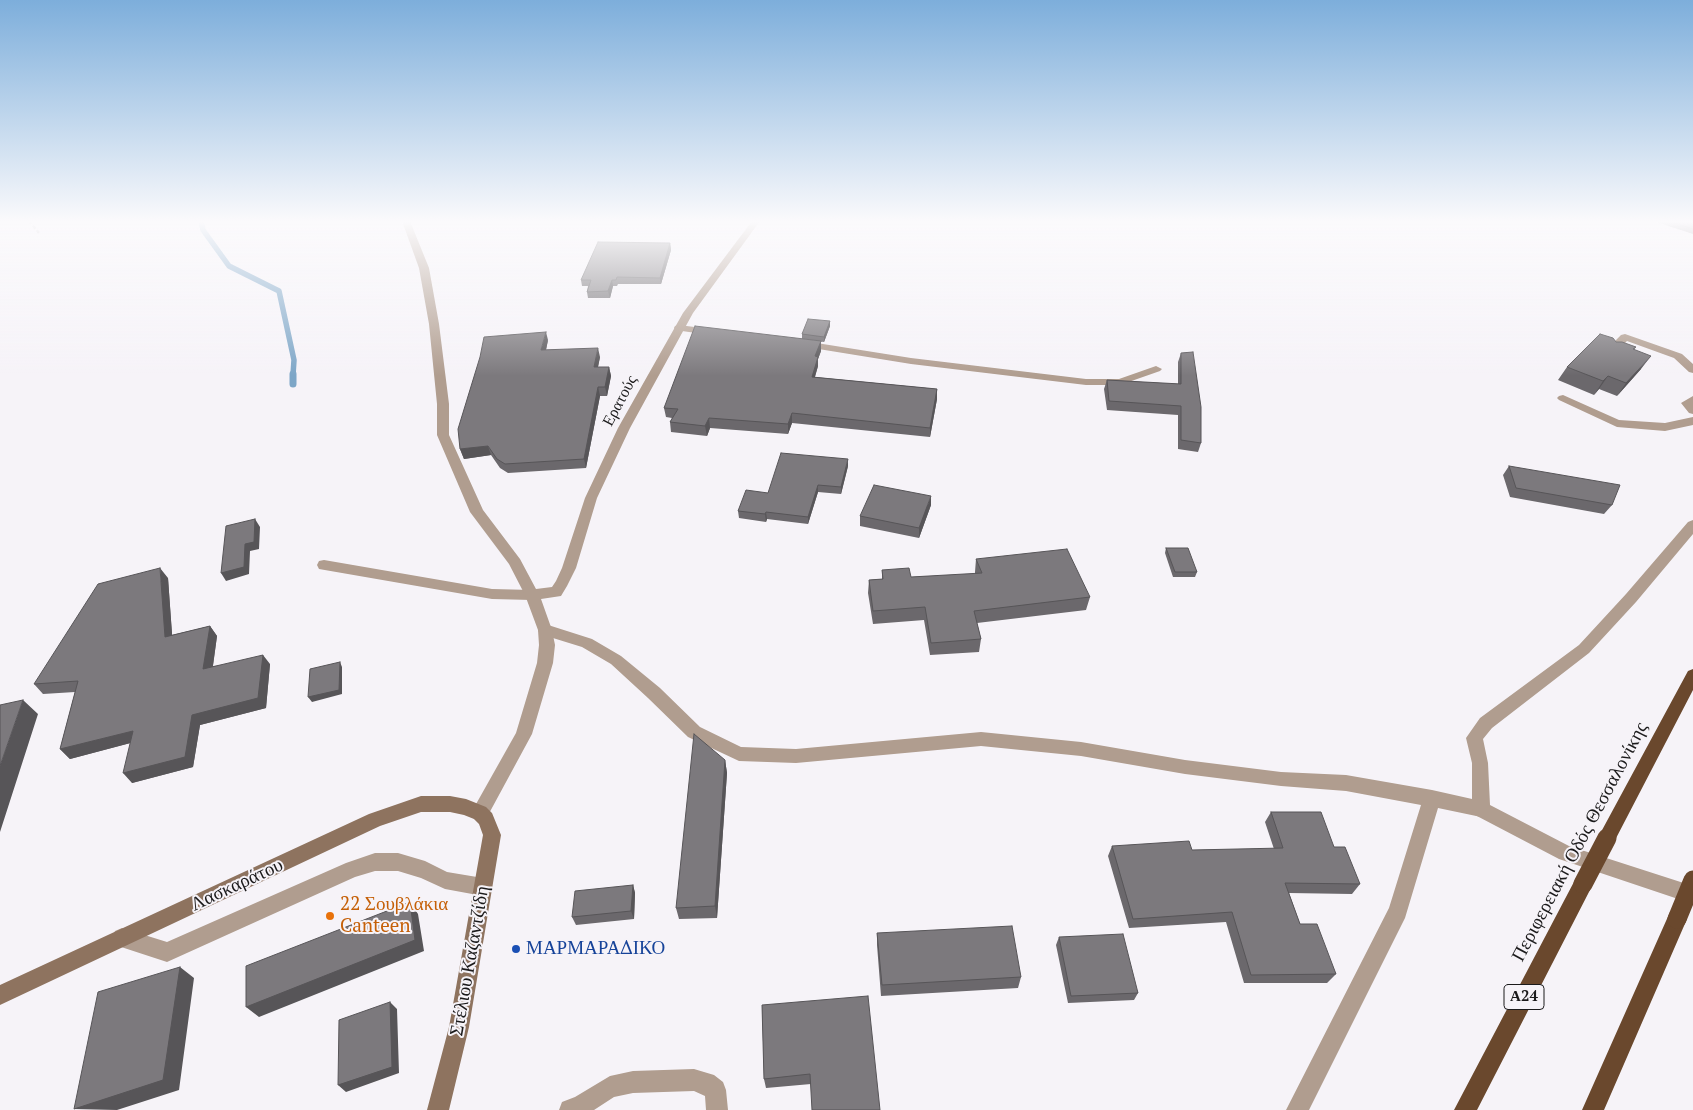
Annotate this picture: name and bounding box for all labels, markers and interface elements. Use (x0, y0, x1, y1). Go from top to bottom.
street label: Ερατούς (599, 372, 641, 430)
street label: Περιφερειακή Οδός Θεσσαλονίκης (1507, 718, 1653, 966)
street label: Λασκαράτου (187, 854, 287, 916)
street label: Στέλιου Καζαντζίδη (446, 884, 494, 1038)
place label: 22 Σουβλάκια Canteen (340, 894, 448, 938)
marker: 22 Σουβλάκια Canteen (324, 910, 336, 922)
place label: ΜΑΡΜΑΡΑΔΙΚΟ (526, 938, 665, 960)
marker: ΜΑΡΜΑΡΑΔΙΚΟ (510, 943, 522, 955)
road number: Α24 (1504, 984, 1544, 1010)

